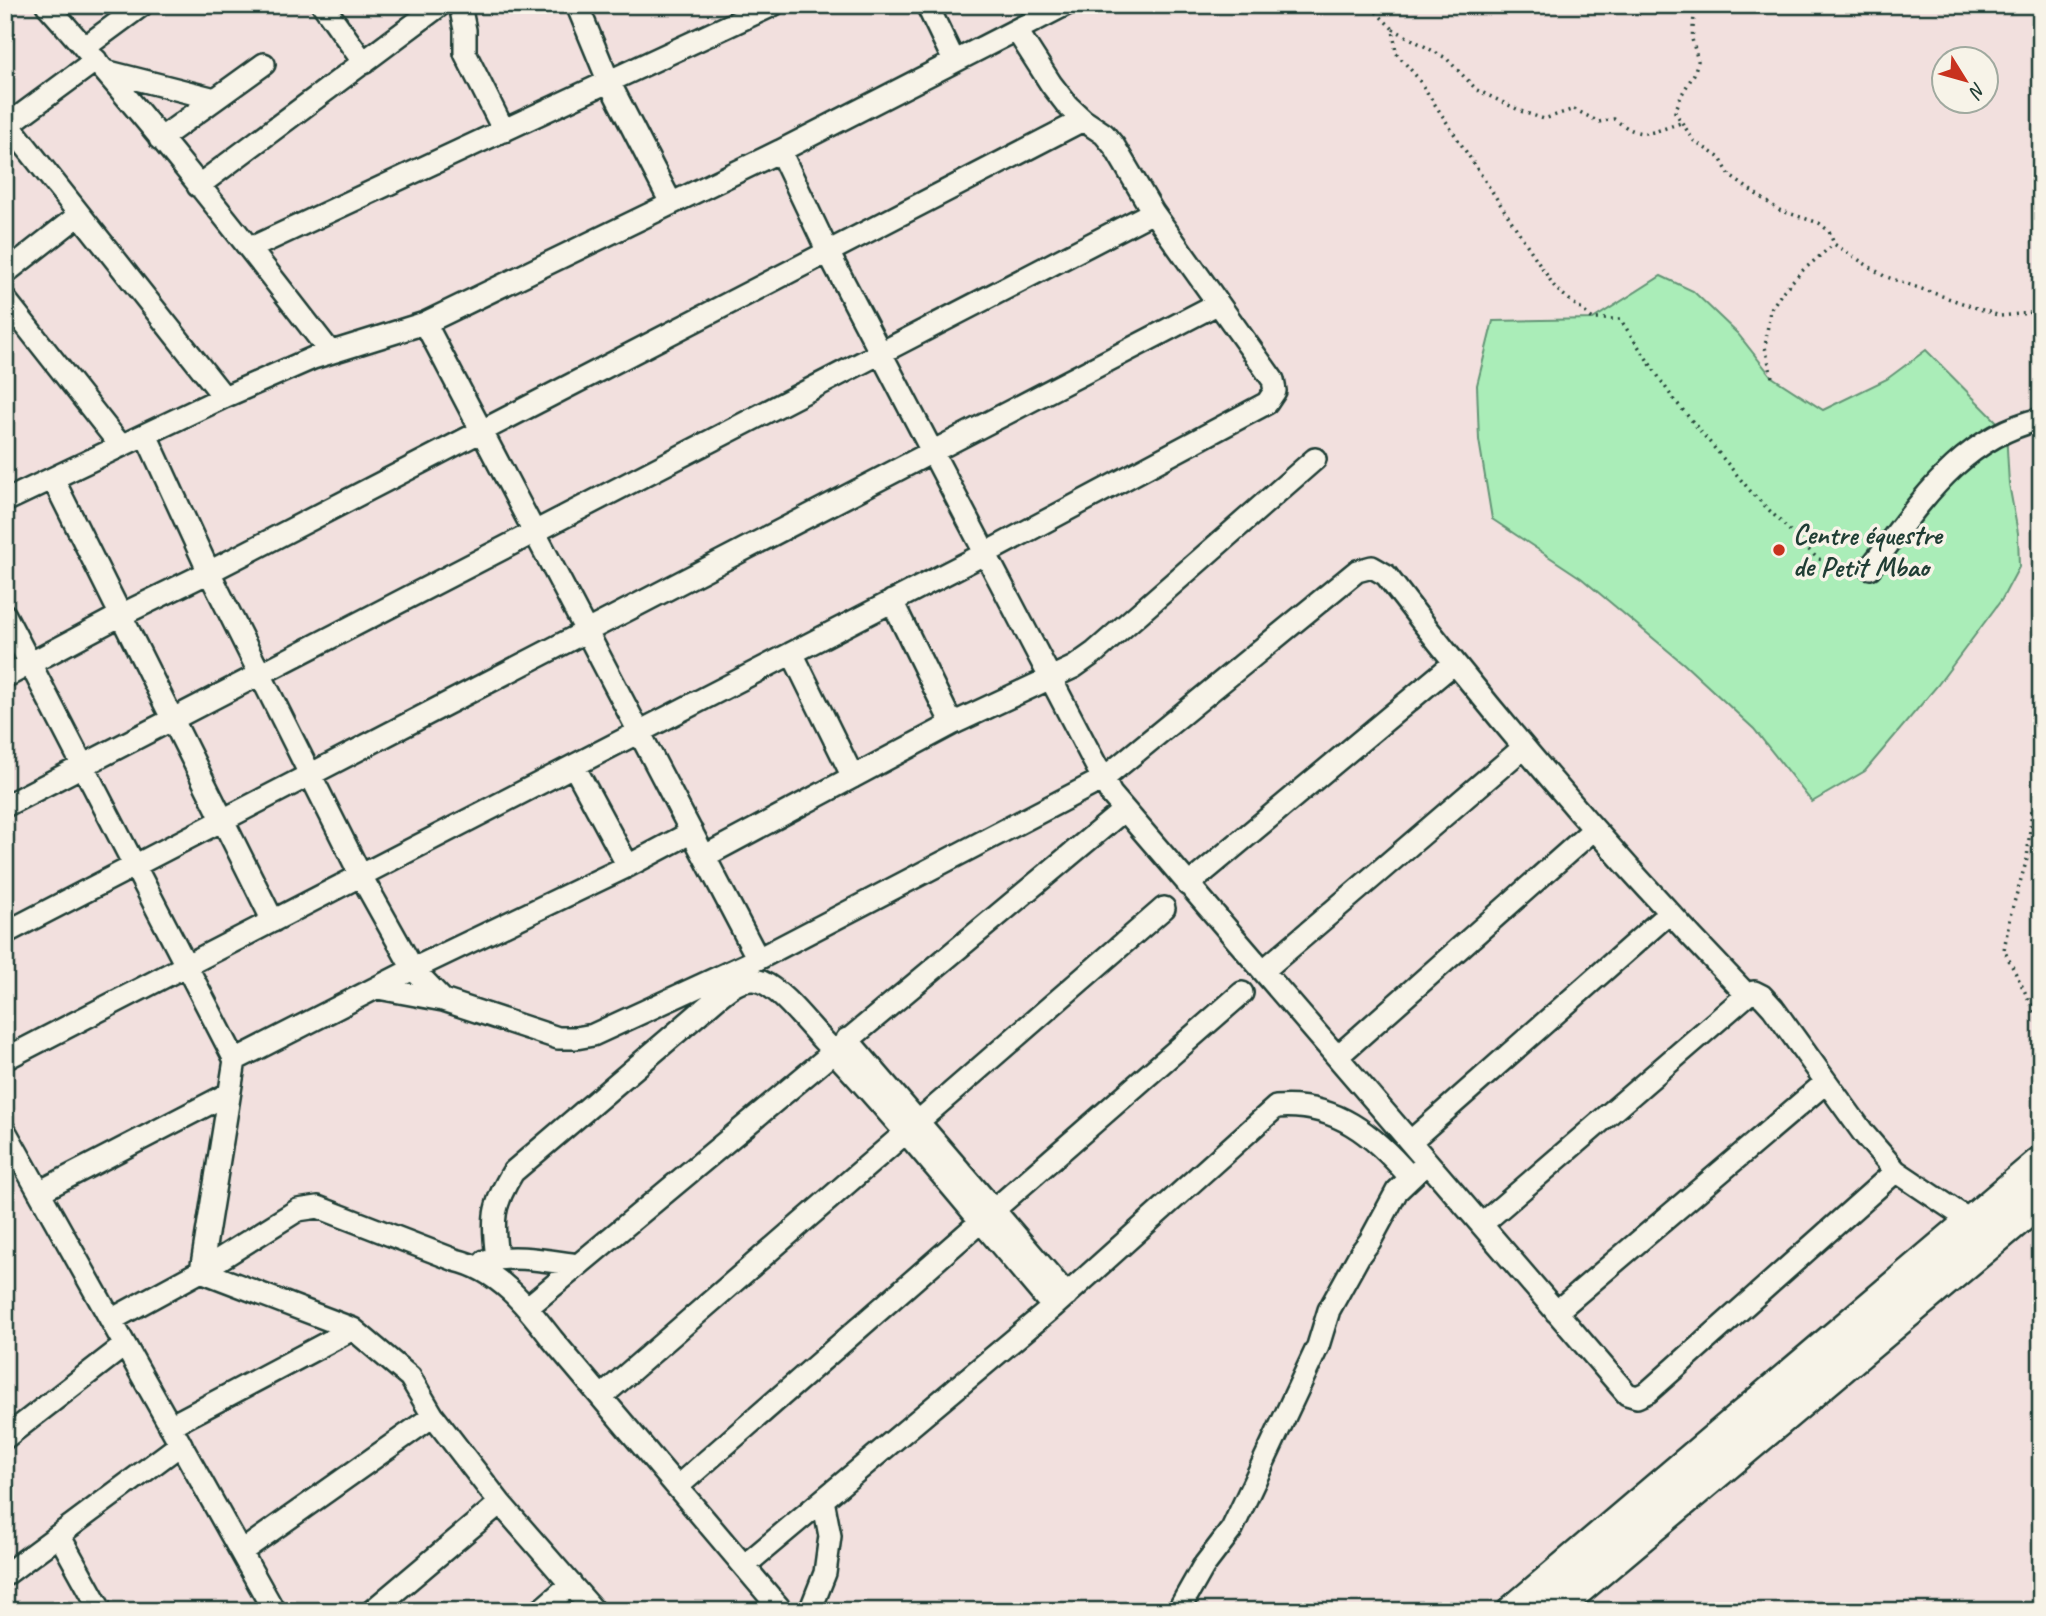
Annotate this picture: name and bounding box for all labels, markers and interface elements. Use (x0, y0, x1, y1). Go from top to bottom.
north arrow (1930, 46, 2000, 116)
text: N (1963, 78, 1991, 104)
place label: Centre équestre de Petit Mbao (1793, 517, 1944, 584)
marker: Centre équestre de Petit Mbao (1771, 542, 1787, 558)

